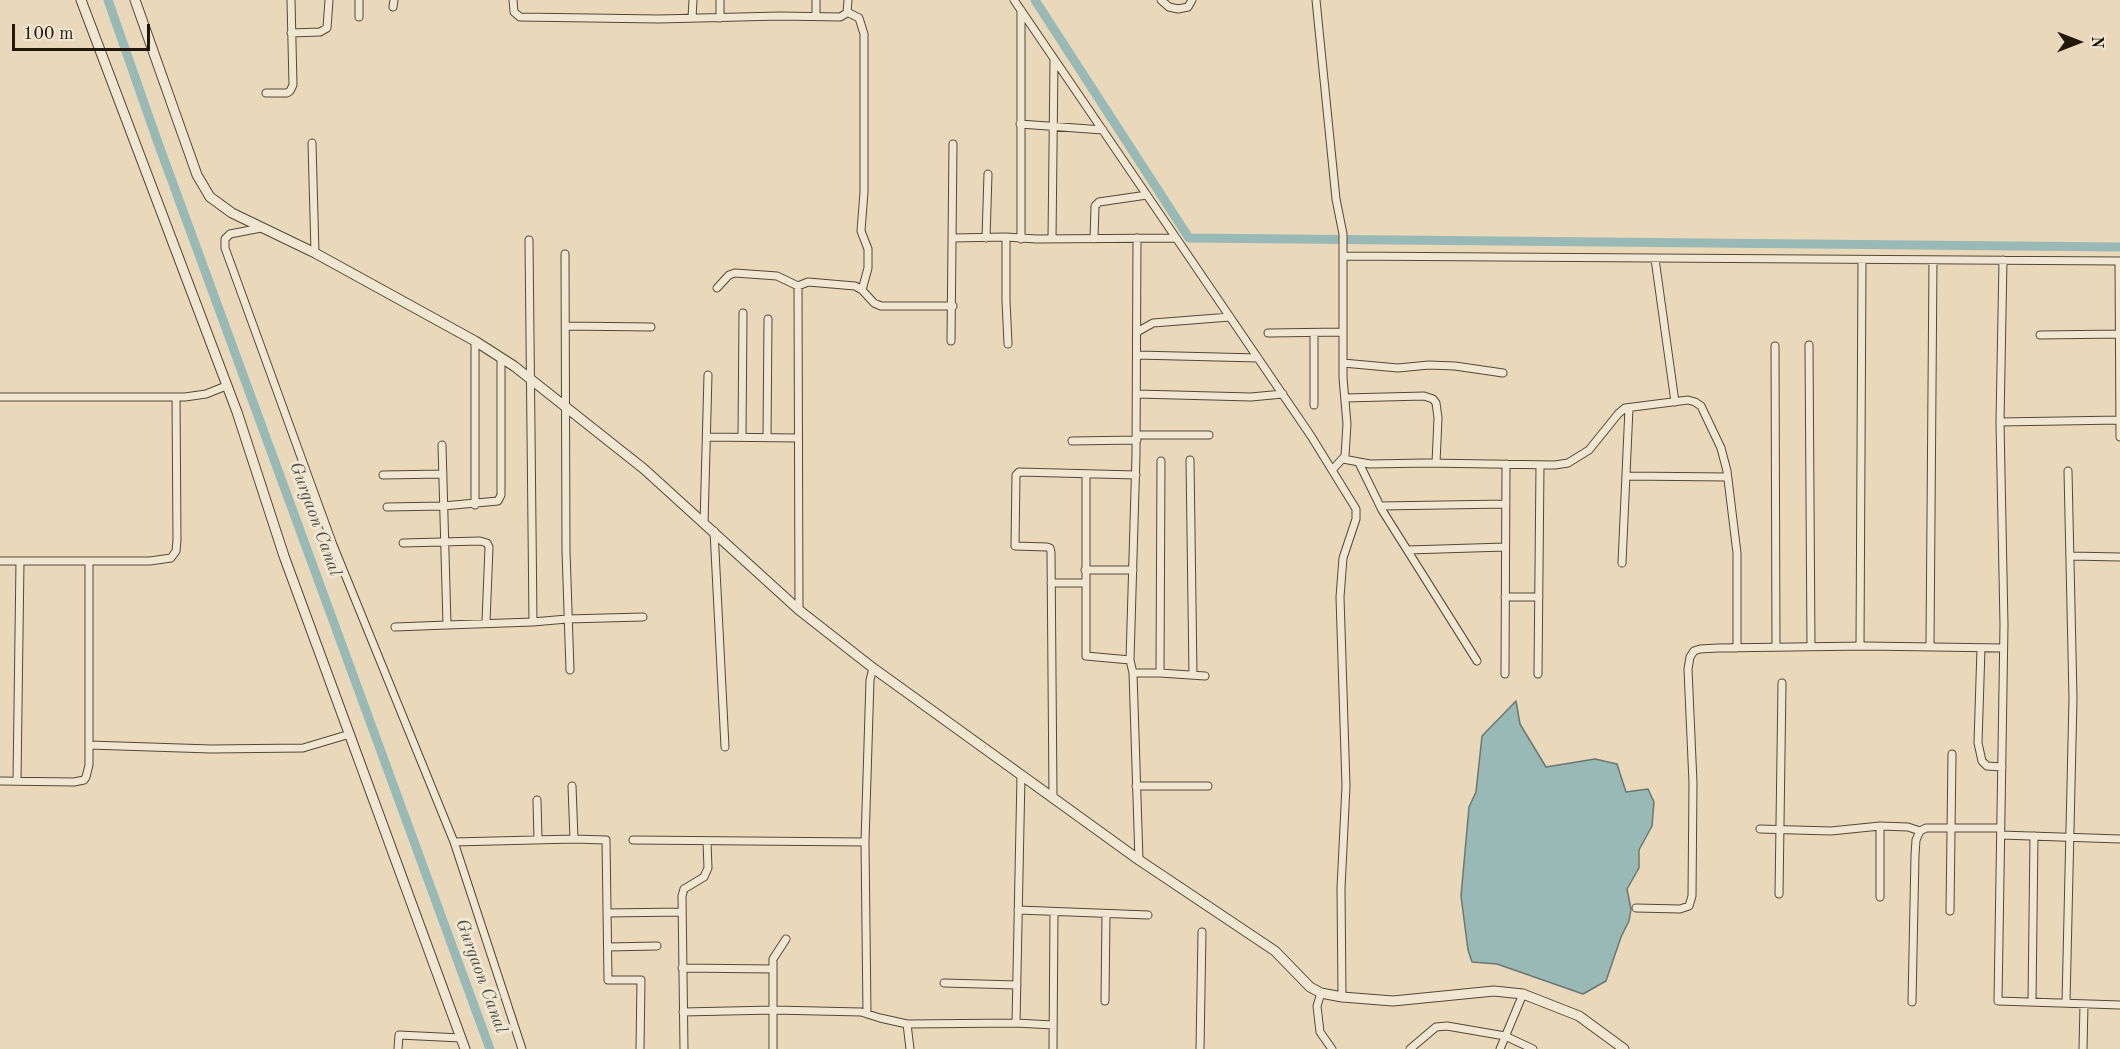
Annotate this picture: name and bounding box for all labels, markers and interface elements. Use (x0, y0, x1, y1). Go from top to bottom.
scale bar (15, 12, 153, 50)
north arrow (2048, 12, 2108, 72)
text: 100 m (23, 25, 74, 43)
text: N (2088, 36, 2104, 48)
water label: Gurgaon Canal (284, 459, 346, 579)
water label: Gurgaon Canal (450, 916, 512, 1036)

